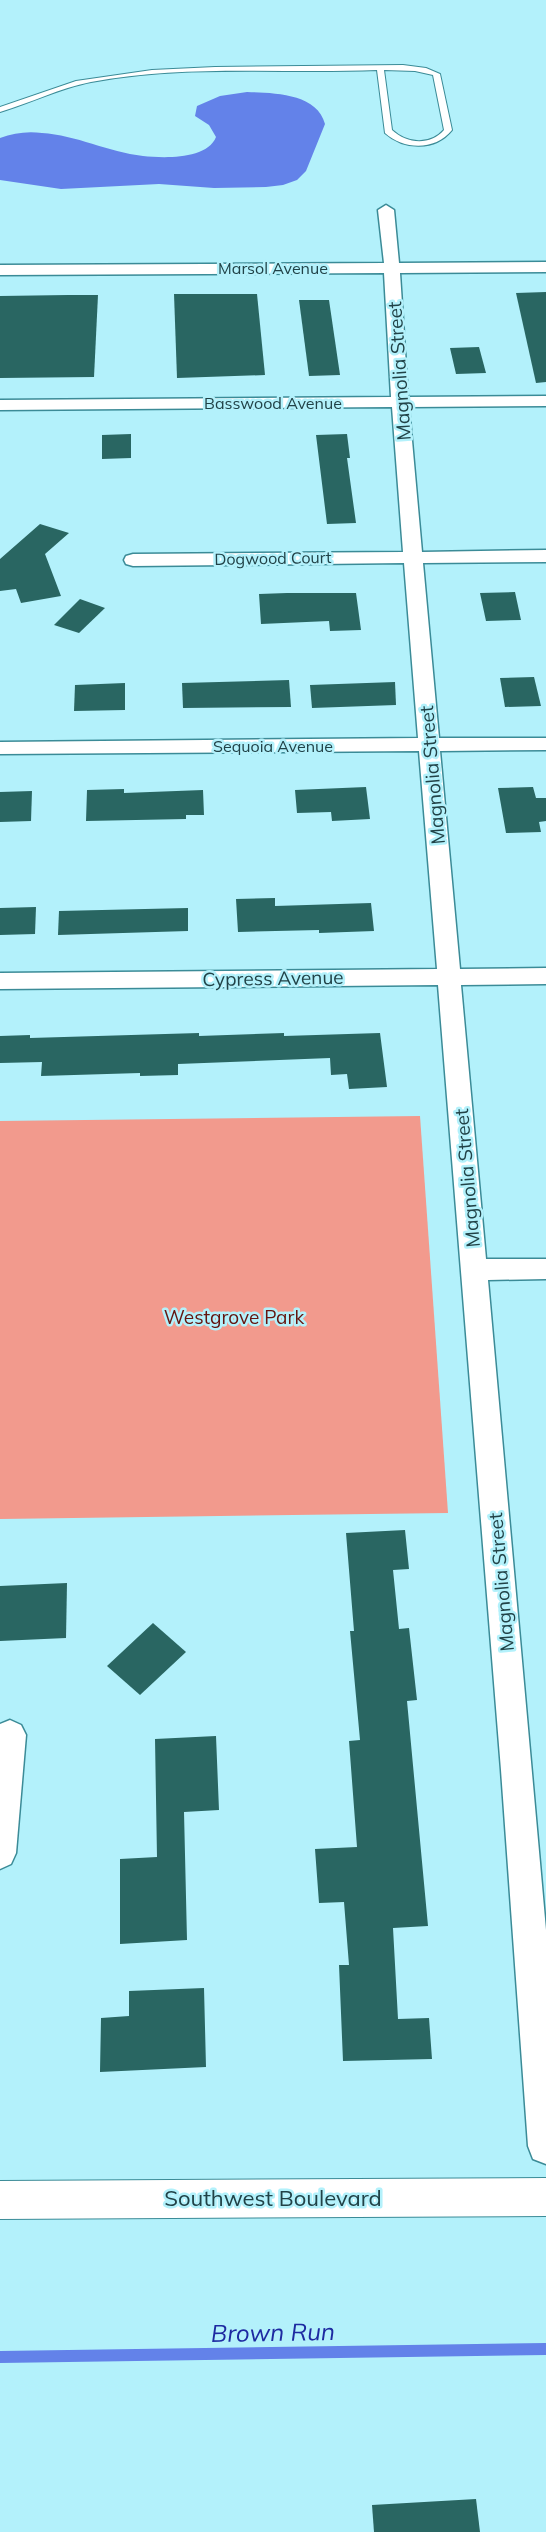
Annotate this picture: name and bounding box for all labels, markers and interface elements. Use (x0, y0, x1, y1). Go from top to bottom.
street label: Marsol Avenue (218, 258, 328, 278)
street label: Magnolia Street (382, 300, 416, 441)
street label: Basswood Avenue (204, 393, 342, 413)
street label: Dogwood Court (214, 547, 332, 569)
street label: Magnolia Street (414, 704, 450, 845)
street label: Sequoia Avenue (213, 736, 333, 756)
street label: Cypress Avenue (202, 965, 344, 991)
street label: Magnolia Street (449, 1107, 485, 1248)
park label: Westgrove Park (164, 1305, 304, 1329)
street label: Magnolia Street (483, 1511, 519, 1652)
street label: Southwest Boulevard (164, 2184, 382, 2212)
water label: Brown Run (211, 2316, 335, 2348)

